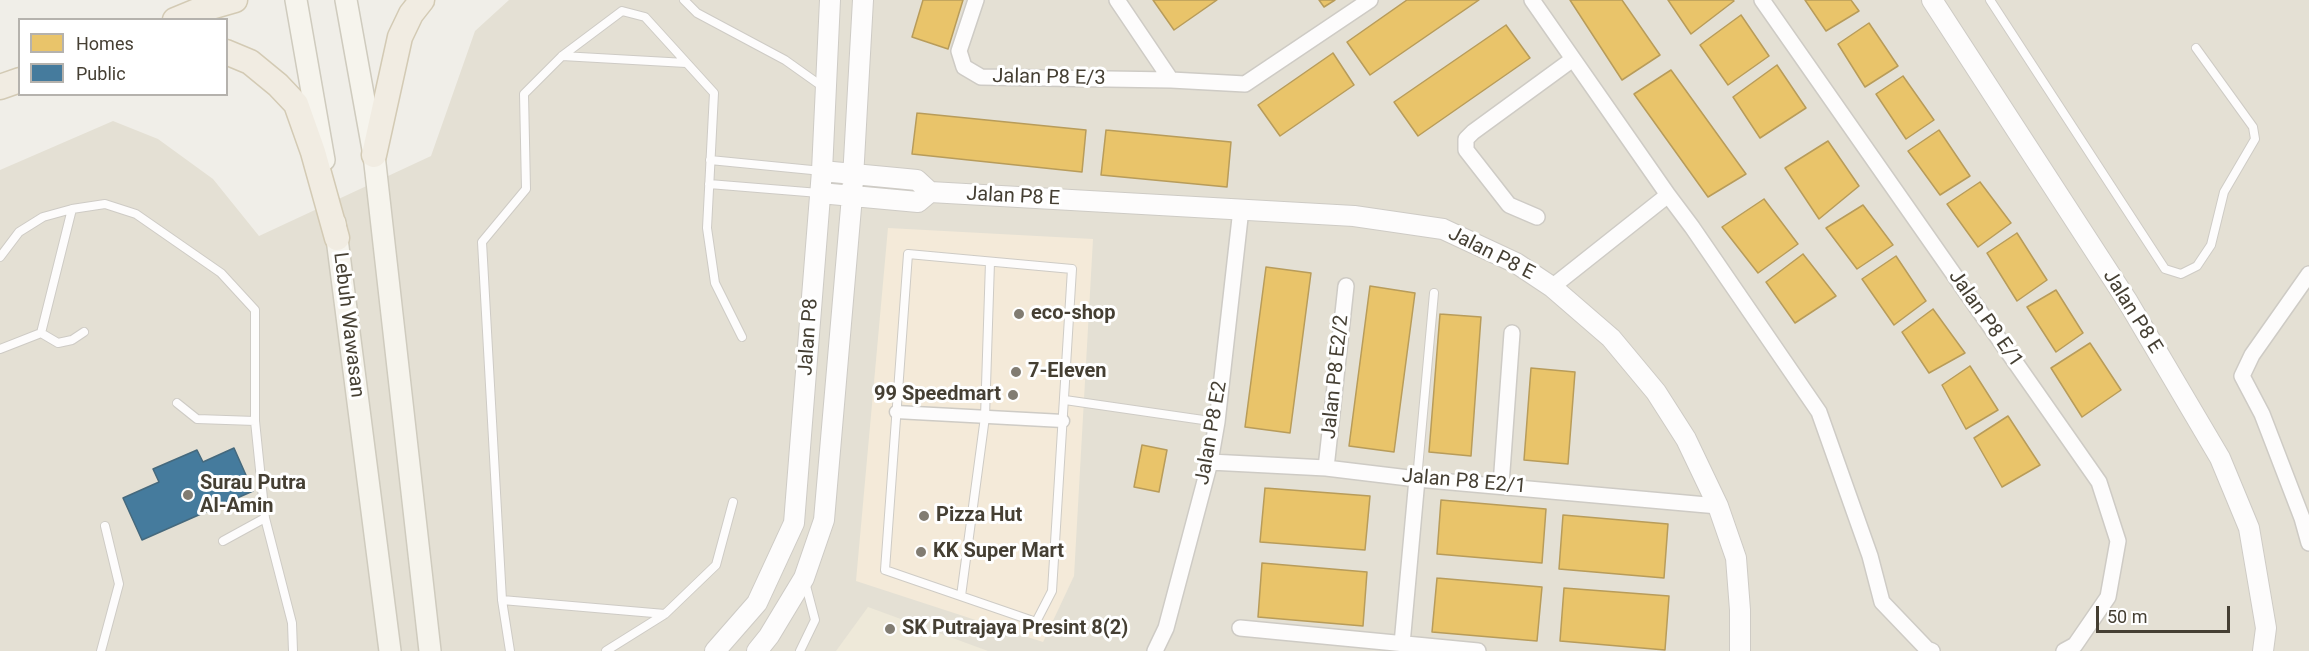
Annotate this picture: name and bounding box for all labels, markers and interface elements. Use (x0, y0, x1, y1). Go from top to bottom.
legend (18, 18, 228, 96)
text: Homes (76, 33, 134, 54)
text: Public (76, 63, 126, 84)
street label: Jalan P8 E/3 (992, 65, 1106, 91)
street label: Jalan P8 E (966, 183, 1060, 211)
street label: Jalan P8 E (1444, 222, 1538, 286)
street label: Lebuh Wawasan (327, 251, 369, 399)
street label: Jalan P8 E/1 (1943, 266, 2027, 372)
street label: Jalan P8 E (2097, 266, 2167, 358)
street label: Jalan P8 (794, 297, 824, 377)
place label: eco-shop (1031, 302, 1115, 326)
marker: eco-shop (1012, 307, 1026, 321)
street label: Jalan P8 E2/2 (1318, 314, 1354, 440)
place label: 7-Eleven (1028, 360, 1107, 384)
marker: 7-Eleven (1009, 365, 1023, 379)
street label: Jalan P8 E2 (1191, 379, 1233, 487)
place label: 99 Speedmart (874, 383, 1001, 407)
marker: 99 Speedmart (1006, 388, 1020, 402)
street label: Jalan P8 E2/1 (1401, 465, 1527, 499)
place label: Surau Putra Al-Amin (200, 472, 306, 519)
marker: Surau Putra Al-Amin (181, 488, 195, 502)
place label: Pizza Hut (936, 504, 1022, 528)
marker: Pizza Hut (917, 509, 931, 523)
place label: KK Super Mart (933, 540, 1064, 564)
marker: KK Super Mart (914, 545, 928, 559)
scale bar (2099, 594, 2232, 632)
text: 50 m (2107, 606, 2147, 627)
place label: SK Putrajaya Presint 8(2) (902, 617, 1128, 641)
marker: SK Putrajaya Presint 8(2) (883, 622, 897, 636)

